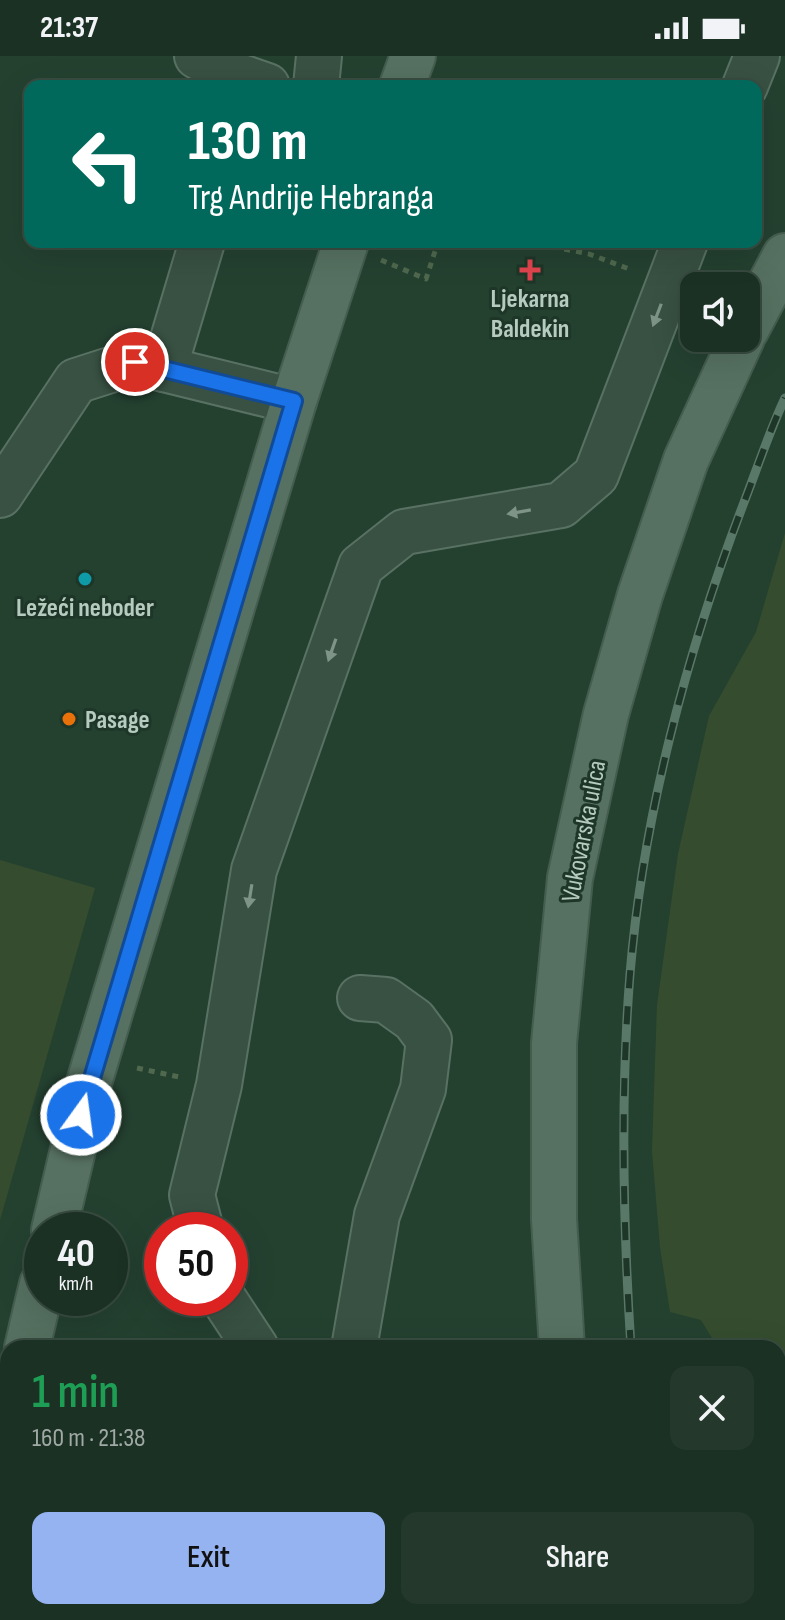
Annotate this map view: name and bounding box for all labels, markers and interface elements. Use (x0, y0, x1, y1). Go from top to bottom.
text: 21:37 (40, 10, 98, 46)
text: 130 m (188, 109, 308, 176)
icon: left (56, 112, 160, 216)
text: Trg Andrije Hebranga (188, 177, 434, 220)
marker: Ljekarna Baldekin (521, 261, 539, 279)
map controls (680, 272, 760, 352)
button: sound (680, 272, 760, 352)
place label: Ljekarna Baldekin (491, 284, 569, 345)
one-way arrow (650, 303, 663, 327)
pin (101, 328, 169, 396)
icon: arrive (113, 340, 157, 384)
one-way arrow (506, 507, 531, 519)
marker: Ležeći neboder (76, 570, 94, 588)
place label: Ležeći neboder (16, 593, 154, 624)
one-way arrow (325, 638, 338, 662)
place label: Pasage (85, 705, 150, 736)
marker: Pasage (60, 710, 78, 728)
street label: Vukovarska ulica (556, 758, 613, 905)
one-way arrow (243, 884, 256, 909)
position arrow (39, 1073, 123, 1157)
speed limit sign: 50 (144, 1212, 248, 1316)
text: 40 (57, 1230, 95, 1278)
text: km/h (59, 1272, 93, 1296)
text: 1 min (32, 1364, 119, 1421)
button: close (670, 1366, 754, 1450)
text: 160 m · 21:38 (32, 1423, 145, 1454)
button: Exit (32, 1512, 385, 1604)
button: Share (401, 1512, 754, 1604)

